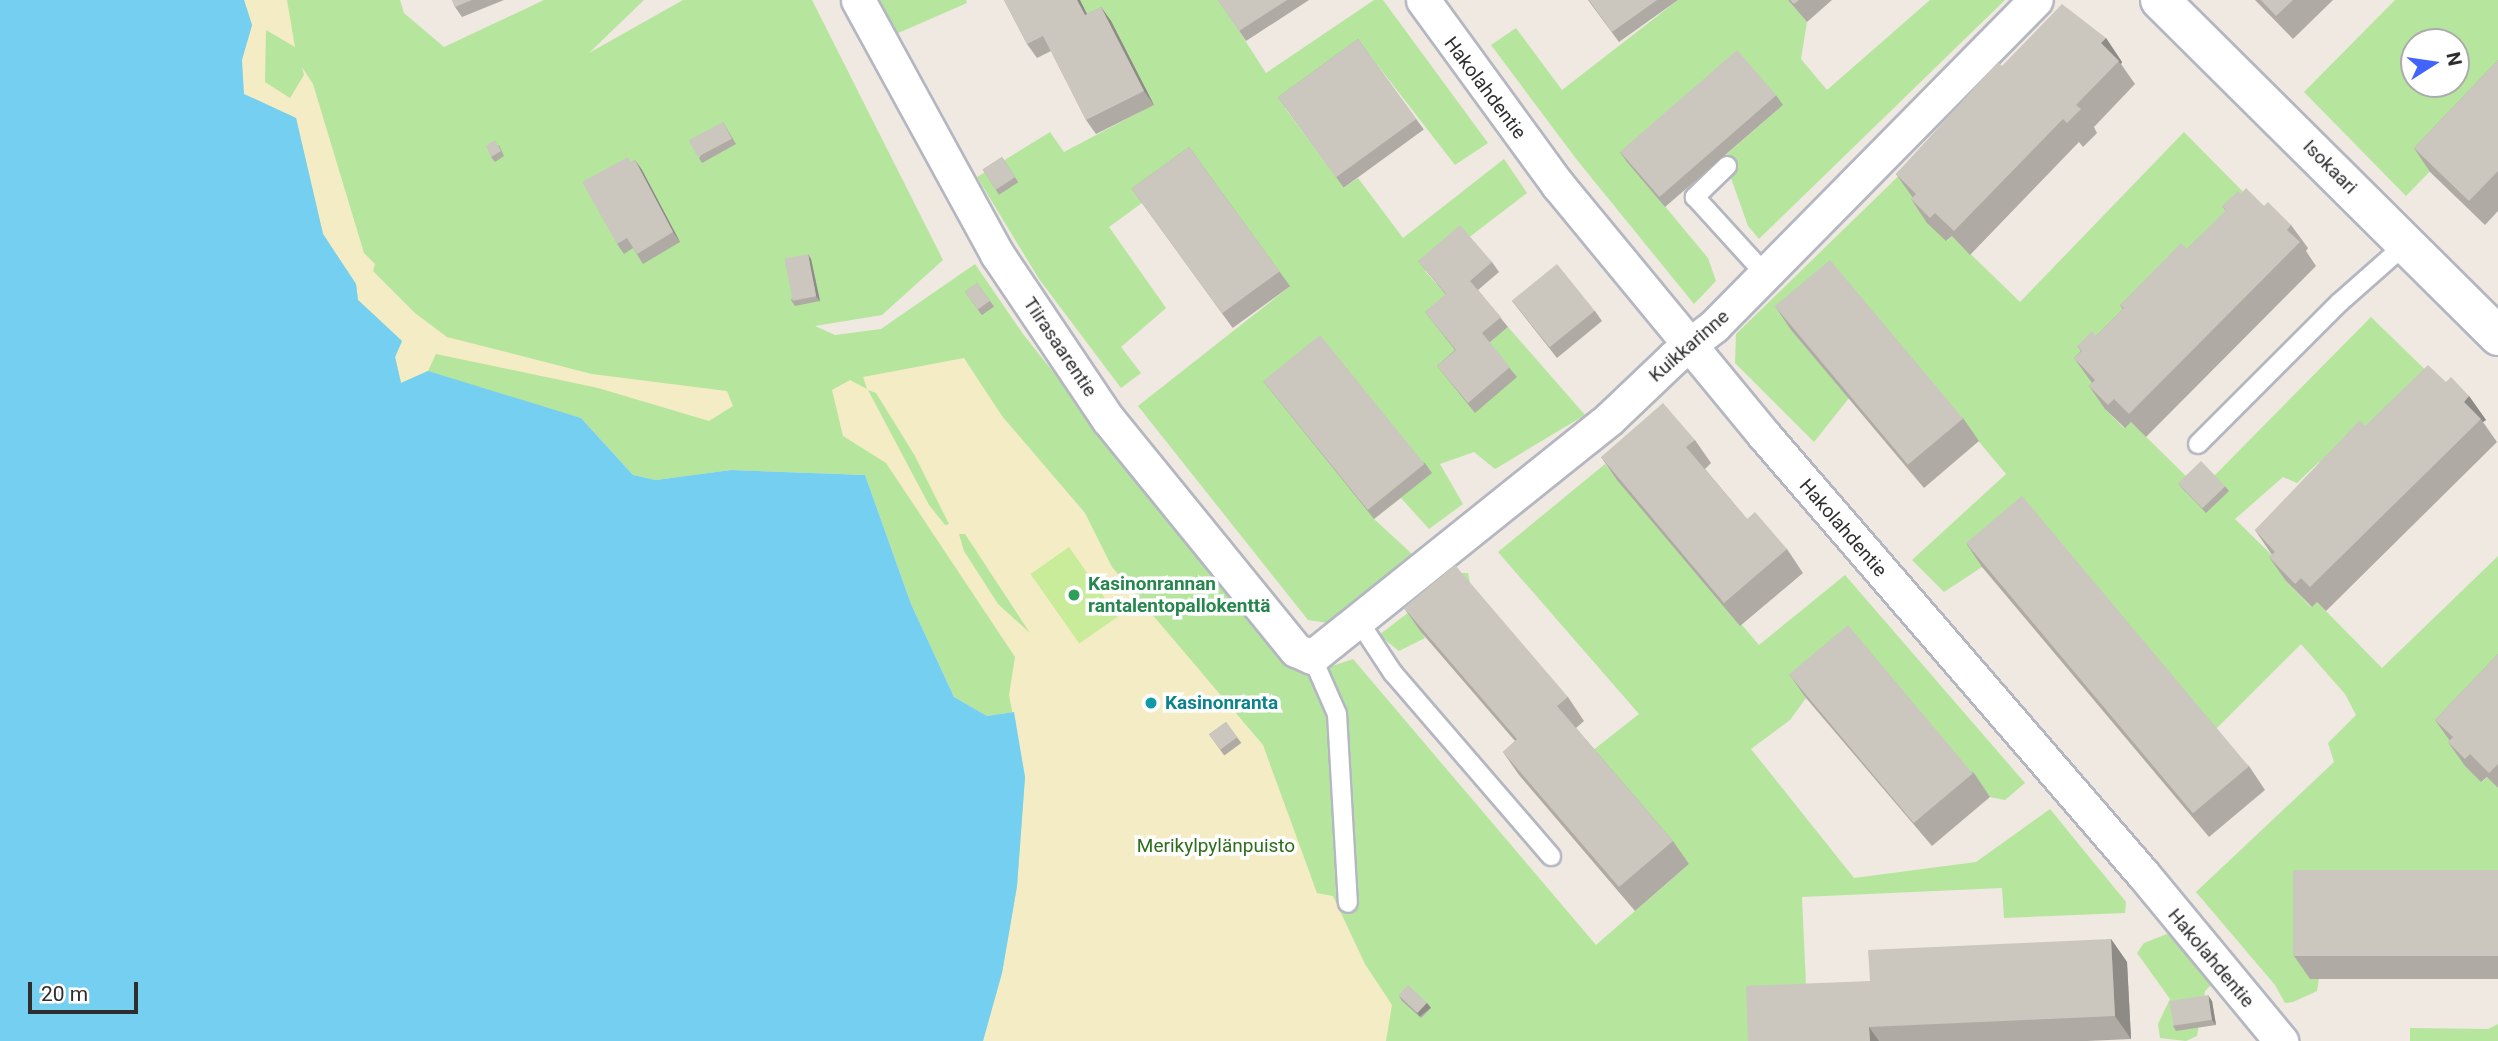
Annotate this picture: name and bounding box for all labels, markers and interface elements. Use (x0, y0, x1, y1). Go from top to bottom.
north arrow (2400, 28, 2470, 98)
street label: Hakolahdentie (1439, 32, 1531, 144)
text: N (2441, 50, 2467, 68)
street label: Isokaari (2298, 135, 2362, 199)
street label: Tiirasaarentie (1018, 293, 1102, 401)
street label: Kuikkarinne (1644, 305, 1734, 387)
street label: Hakolahdentie (1794, 474, 1892, 582)
place label: Kasinonrannan rantalentopallokenttä (1088, 573, 1270, 617)
marker: Kasinonrannan rantalentopallokenttä (1066, 587, 1082, 603)
place label: Kasinonranta (1165, 692, 1278, 714)
marker: Kasinonranta (1143, 695, 1159, 711)
park label: Merikylpylänpuisto (1137, 835, 1295, 857)
street label: Hakolahdentie (2163, 904, 2259, 1012)
scale bar (32, 968, 142, 1012)
text: 20 m (41, 982, 88, 1006)

